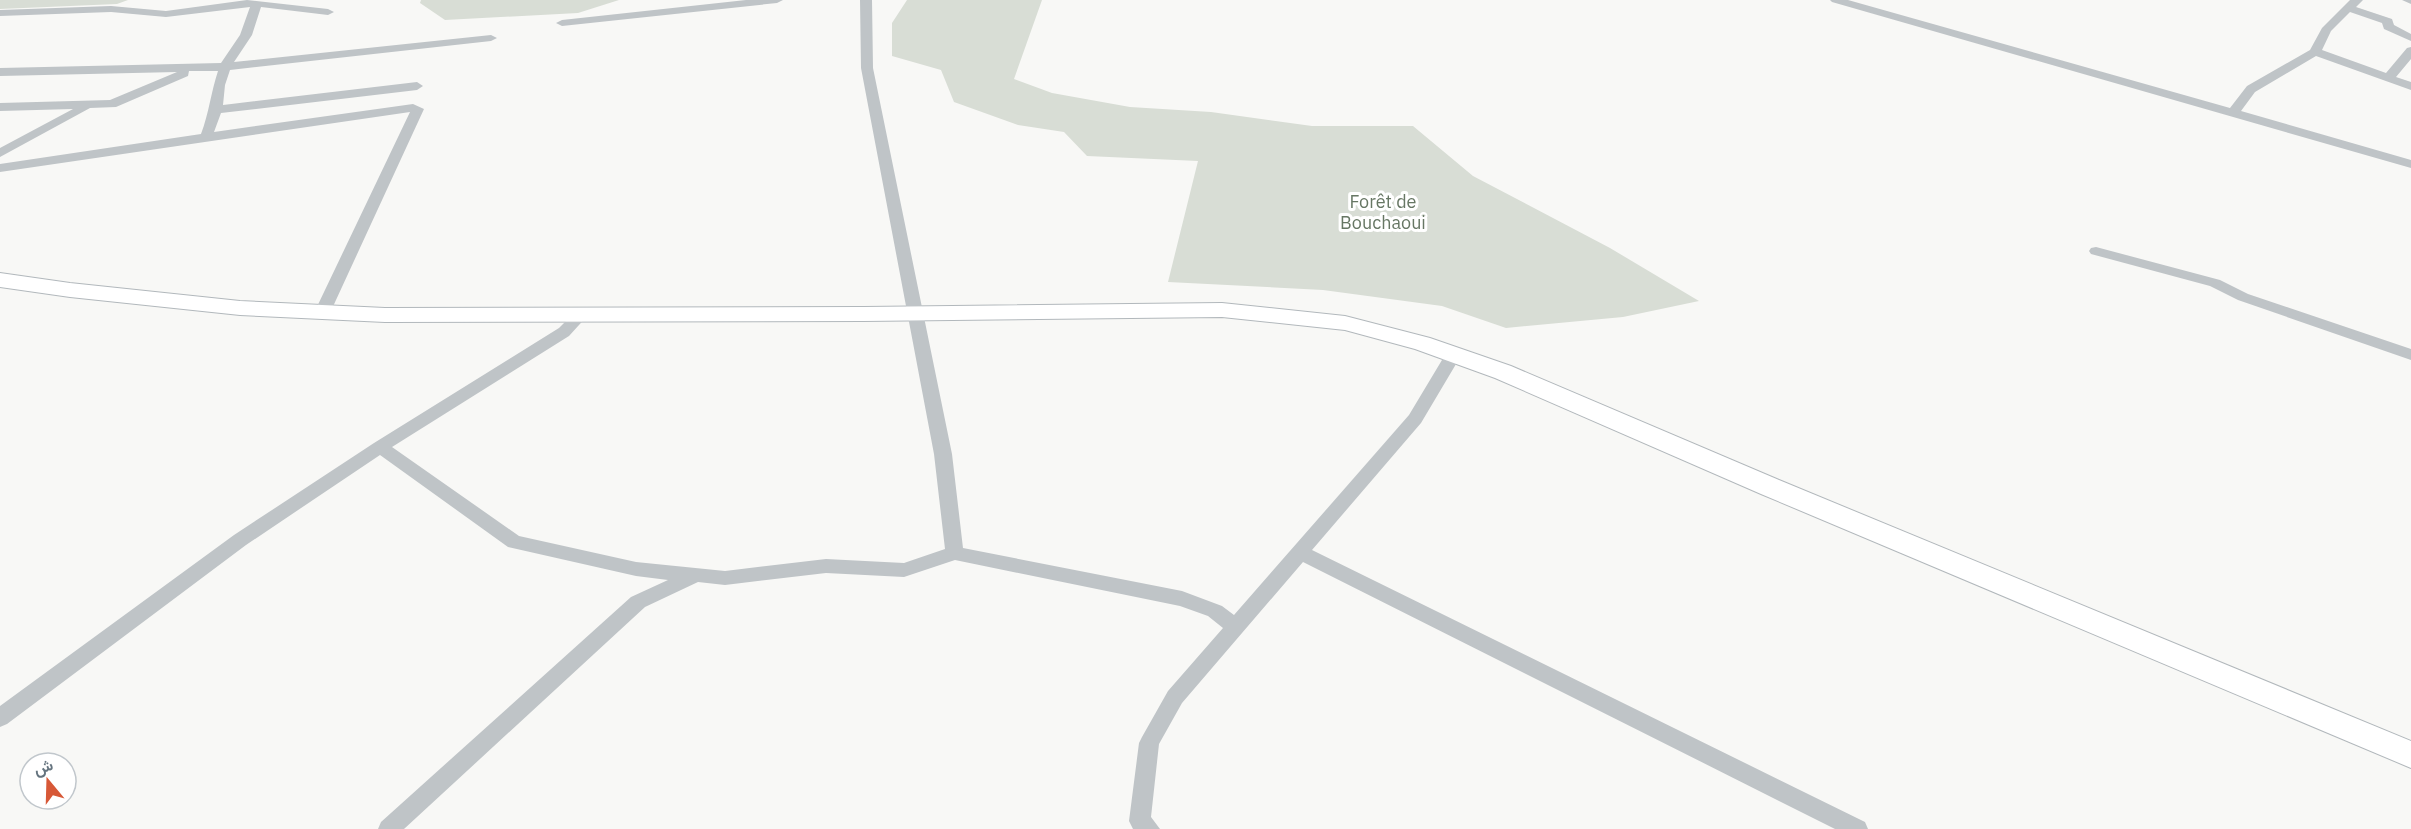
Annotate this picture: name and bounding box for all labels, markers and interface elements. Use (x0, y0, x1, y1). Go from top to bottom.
park label: Forêt de Bouchaoui (1340, 190, 1426, 234)
north arrow (18, 751, 78, 811)
text: ش (31, 754, 55, 779)

